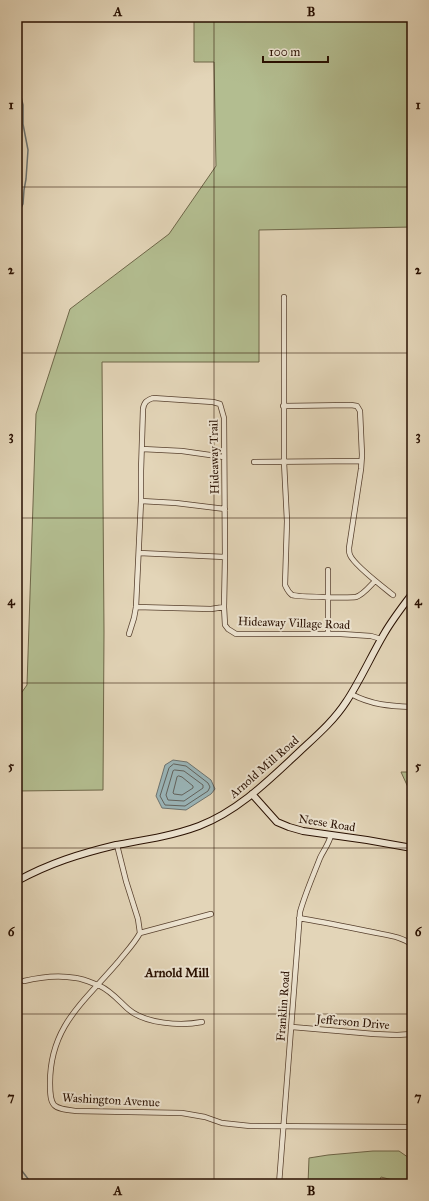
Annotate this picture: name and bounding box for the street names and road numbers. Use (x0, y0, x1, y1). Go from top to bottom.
street label: Hideaway Trail (206, 419, 222, 494)
street label: Hideaway Village Road (237, 614, 350, 633)
street label: Arnold Mill Road (226, 733, 302, 802)
street label: Neese Road (298, 812, 356, 834)
street label: Franklin Road (274, 970, 292, 1042)
street label: Jefferson Drive (314, 1012, 390, 1033)
street label: Washington Avenue (62, 1090, 160, 1111)

